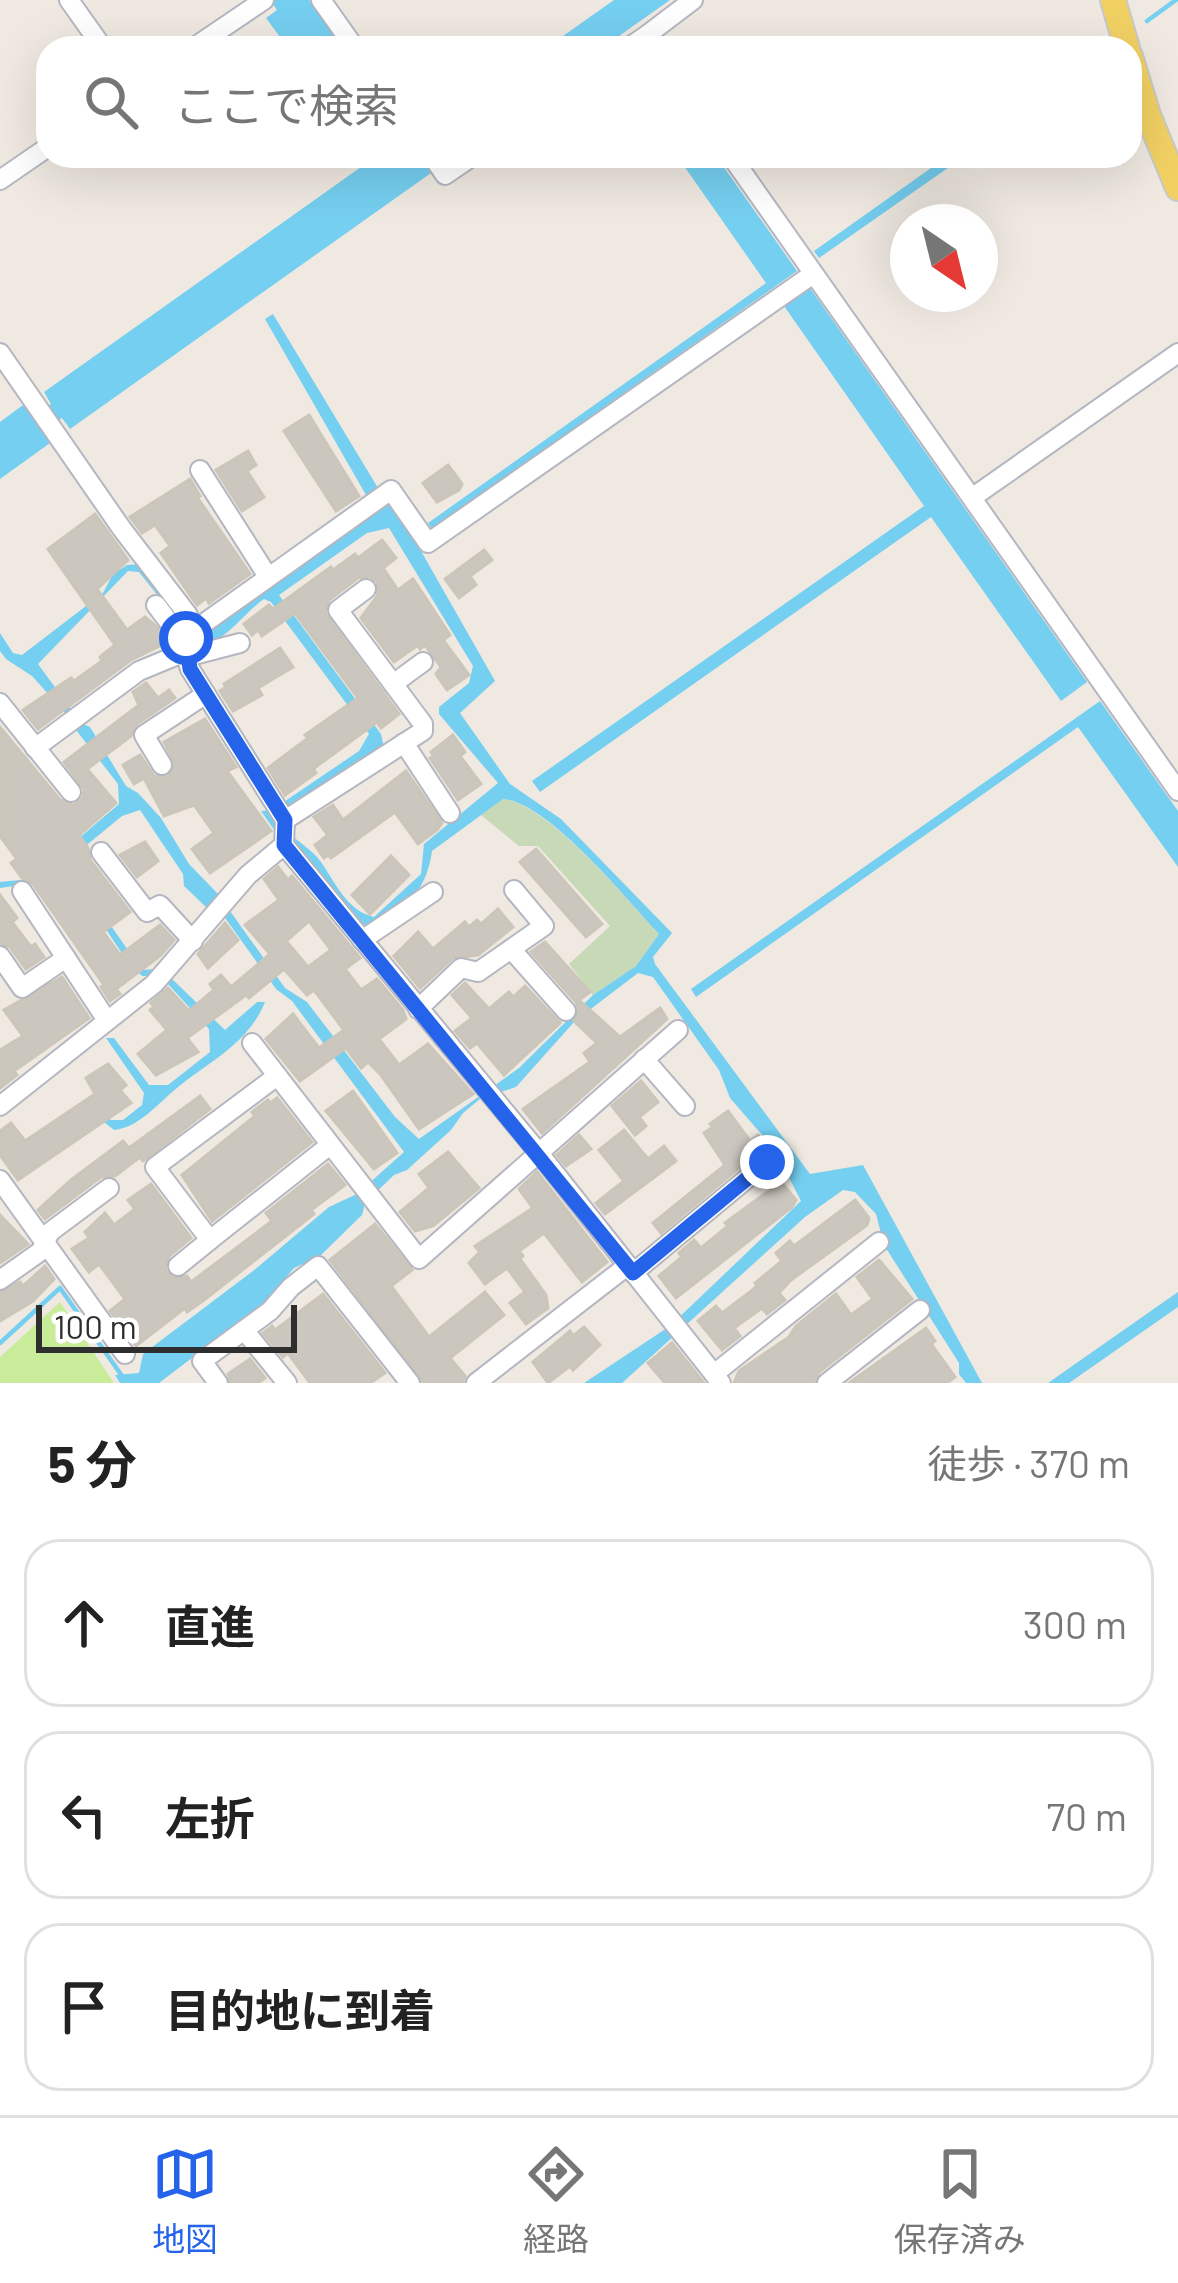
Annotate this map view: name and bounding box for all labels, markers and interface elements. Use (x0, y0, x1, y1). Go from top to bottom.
search box (36, 36, 1142, 168)
icon: search (78, 69, 144, 135)
text: ここで検索 (174, 77, 399, 131)
north arrow (890, 204, 998, 312)
route start (159, 611, 213, 665)
route end (740, 1135, 794, 1189)
scale bar (36, 1299, 297, 1352)
text: 100 m (54, 1306, 137, 1346)
text: 5 分 (48, 1432, 137, 1493)
text: 徒歩 · 370 m (928, 1439, 1130, 1486)
icon: ahead (51, 1590, 117, 1656)
text: 直進 (165, 1598, 255, 1652)
text: 300 m (1023, 1600, 1127, 1647)
icon: left (51, 1782, 117, 1848)
text: 左折 (165, 1790, 255, 1844)
text: 70 m (1046, 1792, 1127, 1839)
icon: arrive (51, 1974, 117, 2040)
text: 目的地に到着 (165, 1982, 435, 2036)
tab: 地図 (152, 2141, 218, 2261)
tab: 経路 (523, 2141, 589, 2261)
tab: 保存済み (894, 2141, 1026, 2261)

